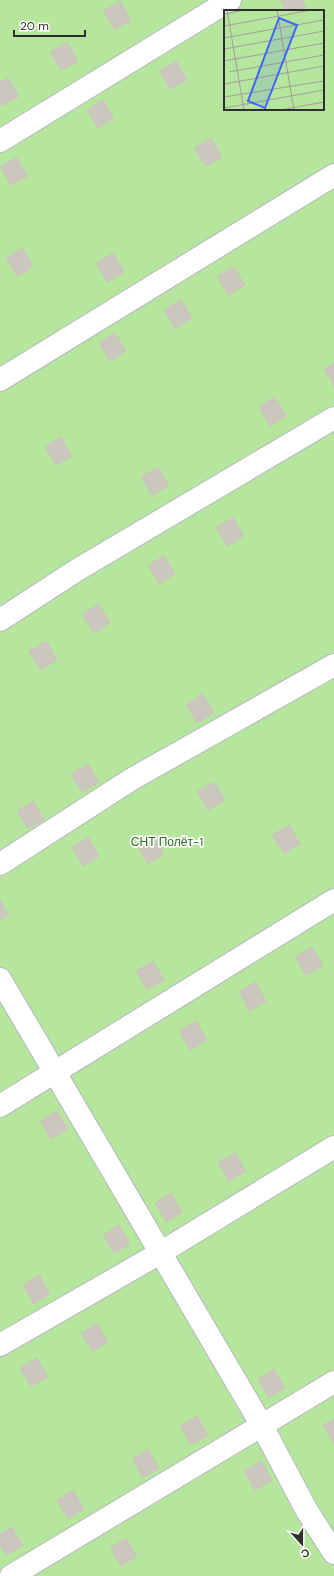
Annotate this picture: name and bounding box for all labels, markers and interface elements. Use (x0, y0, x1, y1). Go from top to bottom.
inset map (224, 10, 324, 110)
scale bar (14, 12, 85, 38)
text: 20 m (20, 18, 49, 34)
park label: СНТ Полёт-1 (131, 834, 203, 850)
north arrow (282, 1524, 322, 1564)
text: С (299, 1545, 312, 1561)

